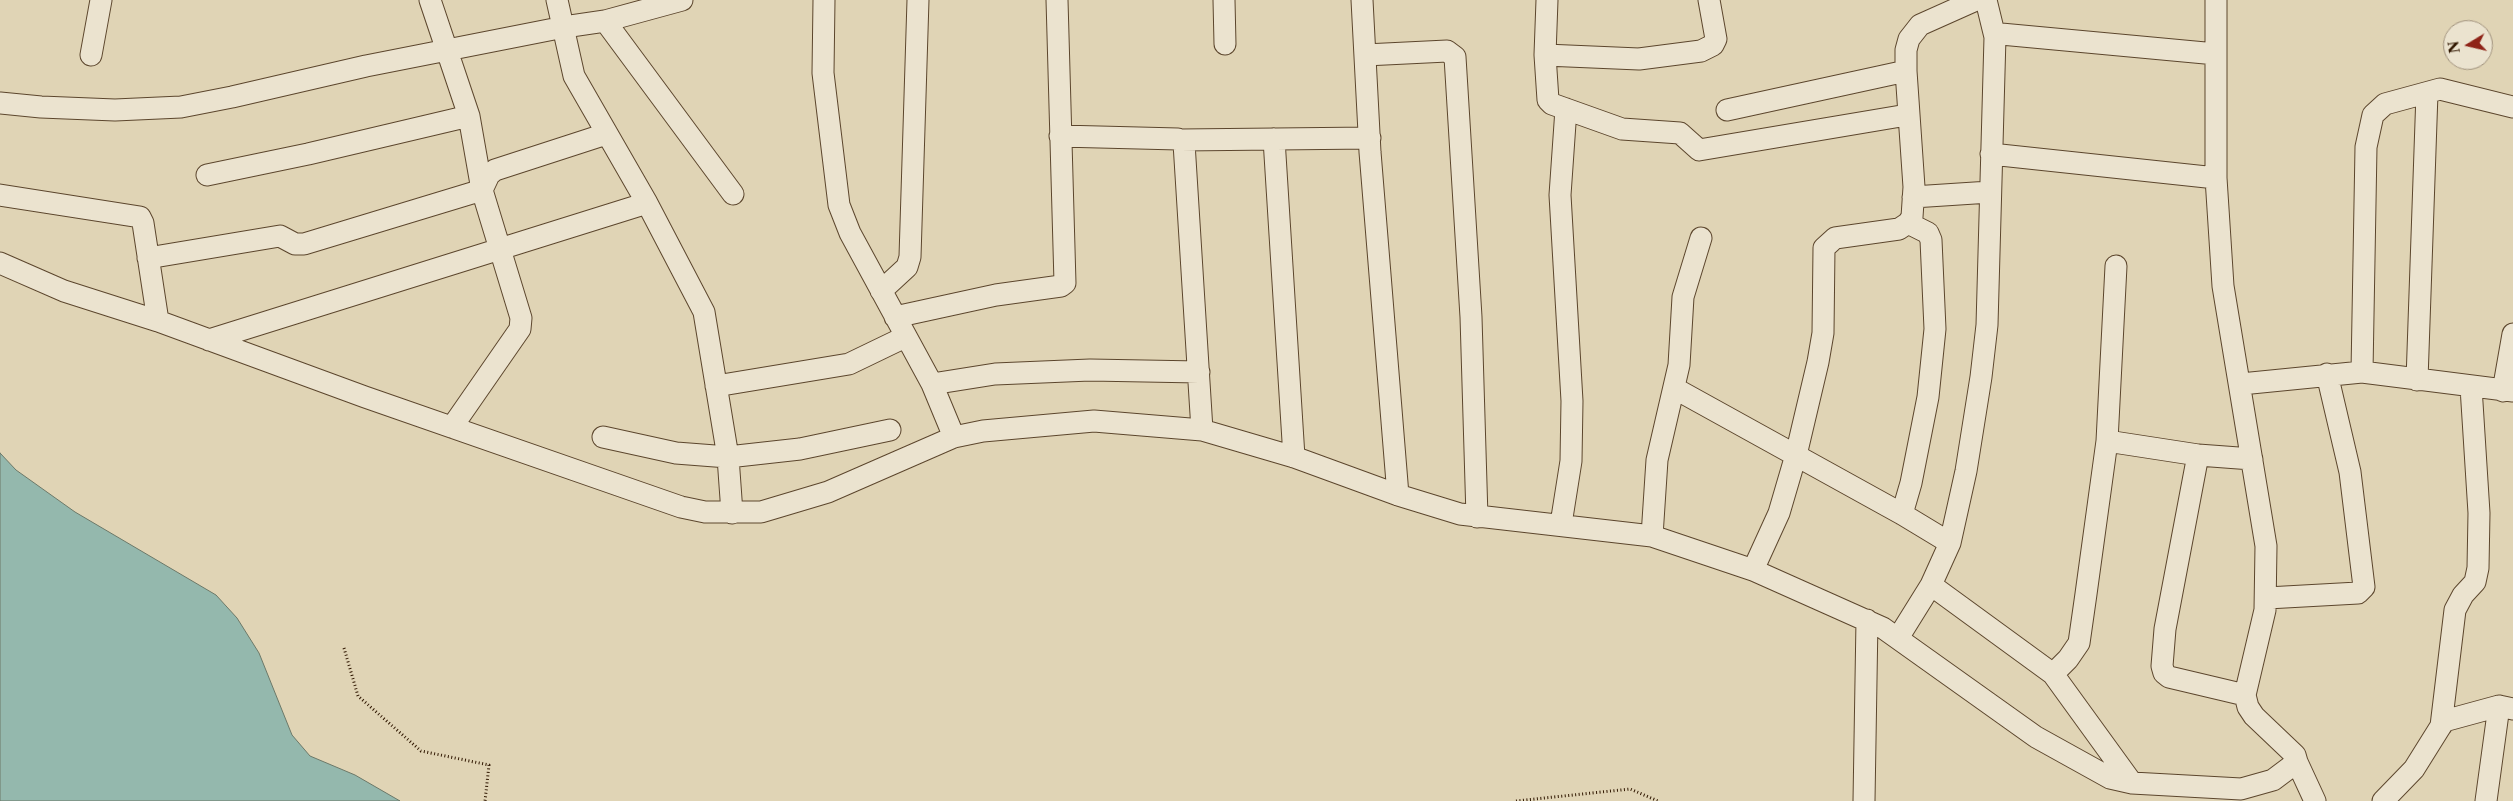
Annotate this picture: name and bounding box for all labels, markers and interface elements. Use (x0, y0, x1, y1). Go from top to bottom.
north arrow (2443, 20, 2493, 70)
text: N (2444, 40, 2464, 55)

